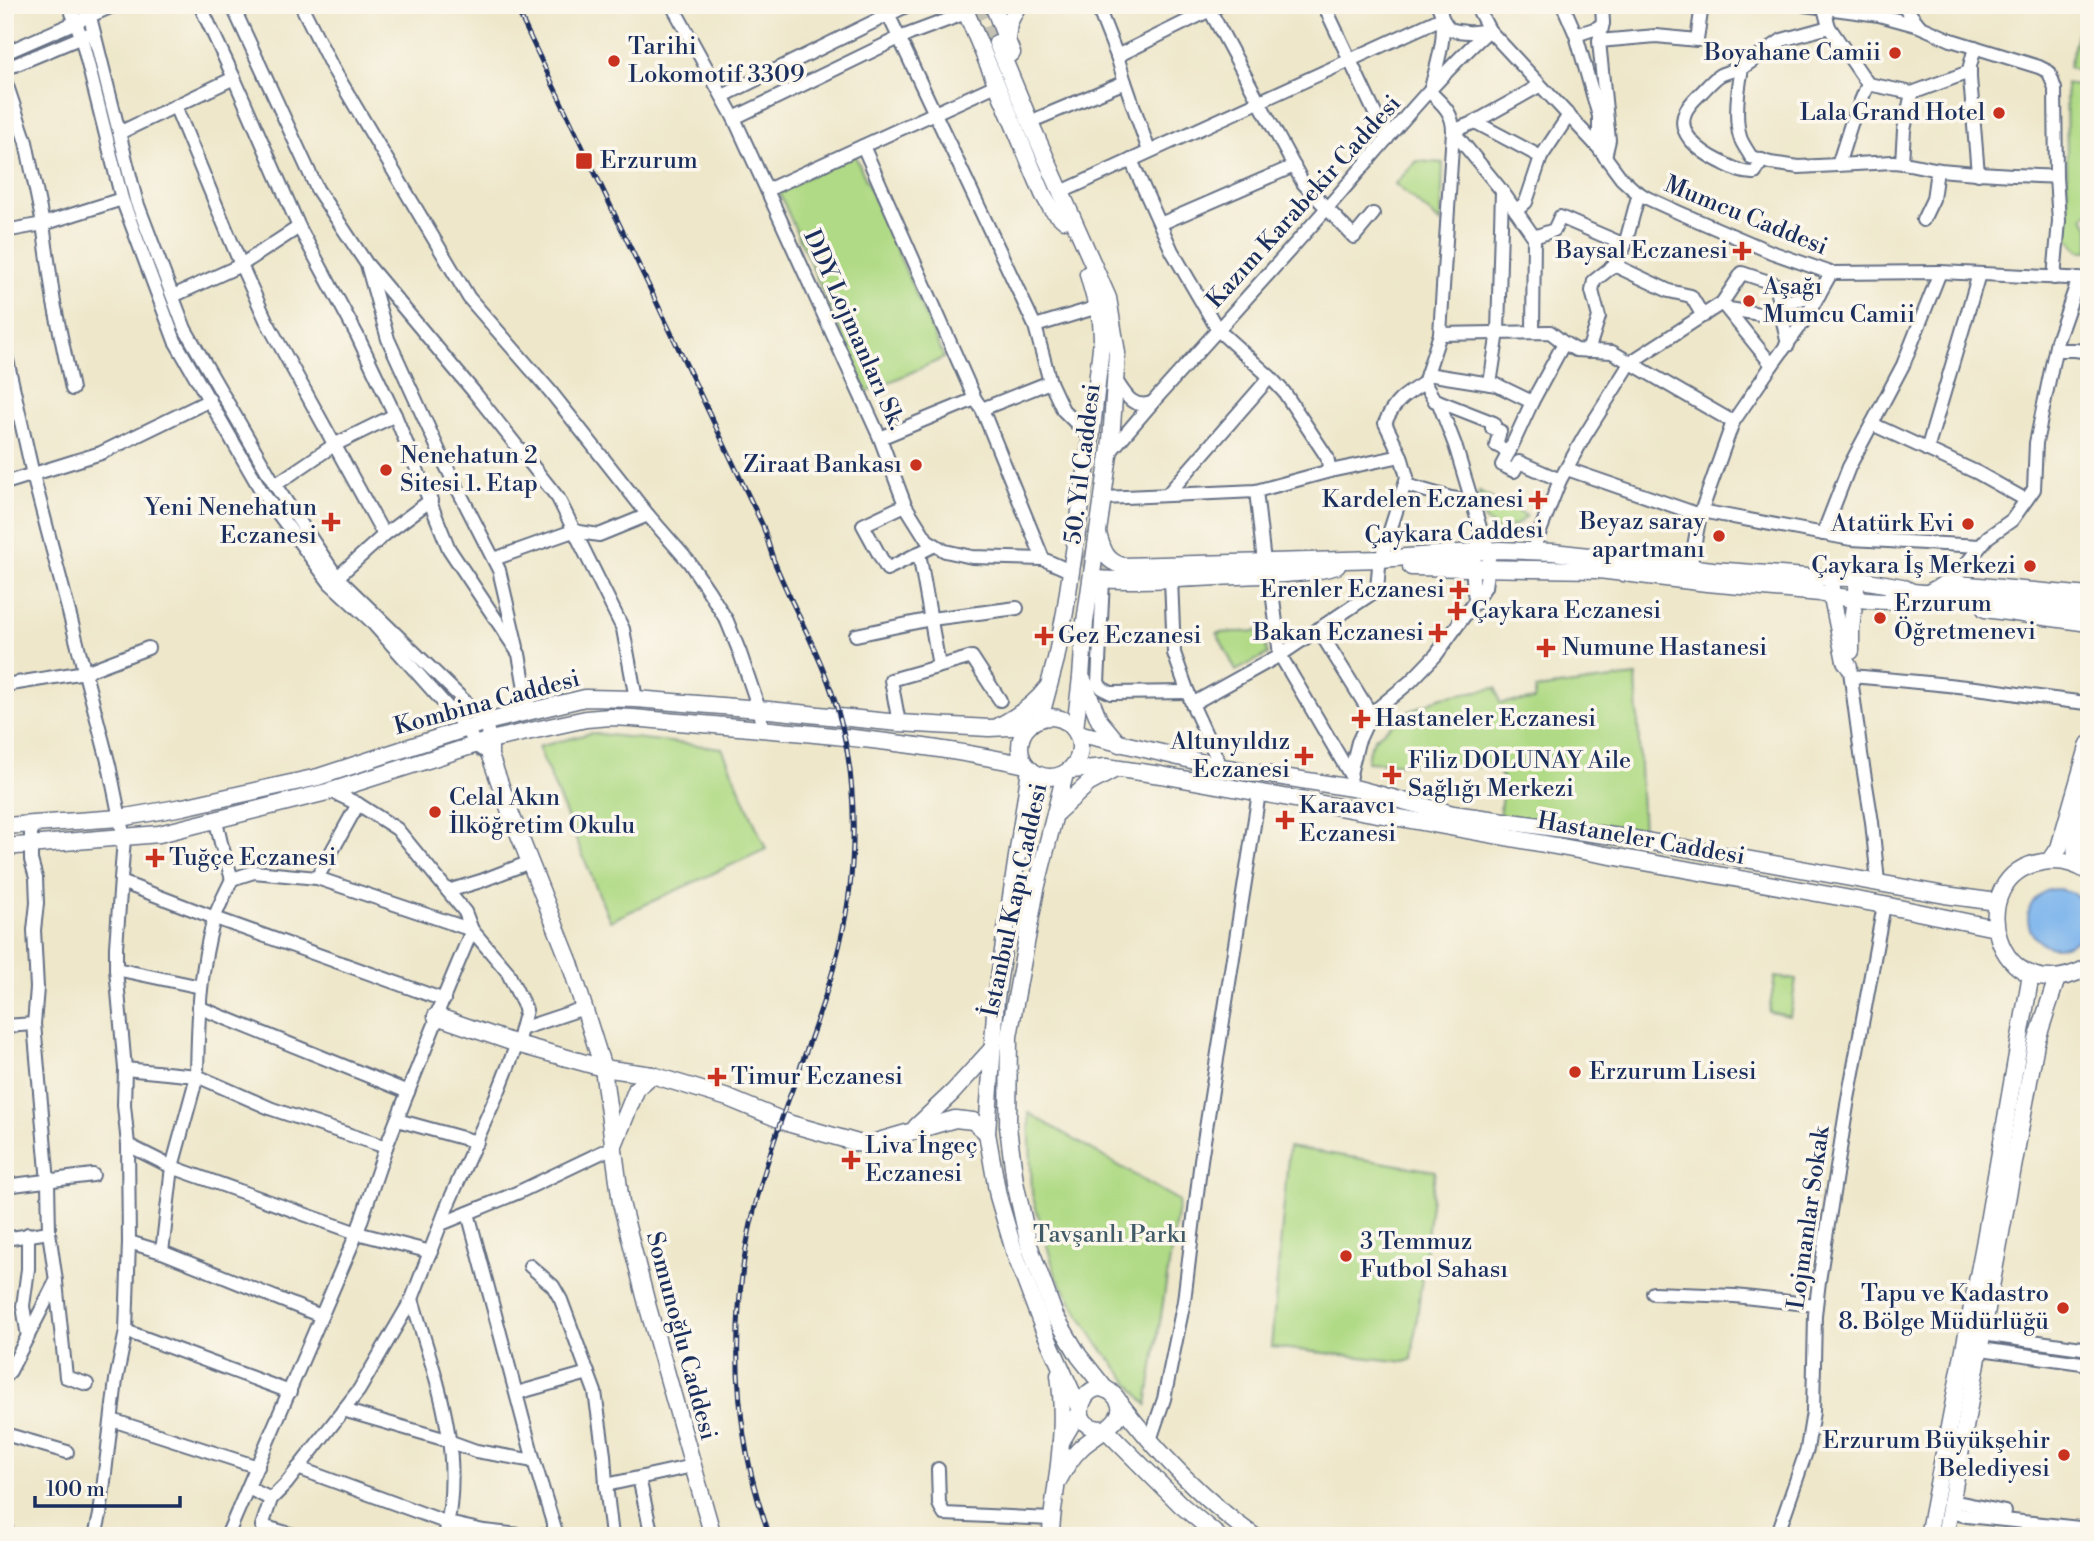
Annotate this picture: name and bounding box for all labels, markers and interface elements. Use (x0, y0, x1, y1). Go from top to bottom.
place label: Tarihi Lokomotif 3309 (628, 32, 804, 90)
place label: Boyahane Camii (1703, 38, 1881, 68)
marker: Boyahane Camii (1887, 45, 1903, 61)
marker: Tarihi Lokomotif 3309 (606, 53, 622, 69)
street label: Kazım Karabekir Caddesi (1200, 89, 1408, 315)
place label: Lala Grand Hotel (1800, 98, 1985, 128)
marker: Lala Grand Hotel (1991, 105, 2007, 121)
place label: Erzurum (600, 146, 698, 176)
marker: Erzurum (574, 151, 594, 171)
street label: Mumcu Caddesi (1660, 170, 1832, 262)
street label: DDY Lojmanları Sk. (796, 225, 912, 435)
place label: Baysal Eczanesi (1555, 236, 1728, 266)
marker: Baysal Eczanesi (1734, 243, 1750, 259)
place label: Aşağı Mumcu Camii (1762, 272, 1915, 330)
marker: Aşağı Mumcu Camii (1741, 293, 1757, 309)
street label: 50. Yıl Caddesi (1058, 382, 1108, 546)
place label: Nenehatun 2 Sitesi 1. Etap (400, 441, 538, 499)
place label: Ziraat Bankası (743, 450, 902, 480)
marker: Ziraat Bankası (908, 457, 924, 473)
marker: Nenehatun 2 Sitesi 1. Etap (378, 462, 394, 478)
place label: Kardelen Eczanesi (1322, 485, 1524, 515)
marker: Kardelen Eczanesi (1530, 492, 1546, 508)
place label: Yeni Nenehatun Eczanesi (143, 493, 317, 551)
place label: Beyaz saray apartmanı (1578, 507, 1705, 565)
place label: Atatürk Evi (1830, 509, 1954, 539)
marker: Yeni Nenehatun Eczanesi (323, 514, 339, 530)
street label: Çaykara Caddesi (1364, 515, 1544, 551)
marker: Atatürk Evi (1960, 516, 1976, 532)
marker: Beyaz saray apartmanı (1711, 528, 1727, 544)
place label: Çaykara İş Merkezi (1811, 550, 2016, 581)
marker: Çaykara İş Merkezi (2022, 558, 2038, 574)
place label: Erenler Eczanesi (1260, 575, 1445, 605)
marker: Erenler Eczanesi (1451, 582, 1467, 598)
place label: Erzurum Öğretmenevi (1894, 589, 2036, 647)
place label: Çaykara Eczanesi (1471, 596, 1661, 626)
marker: Çaykara Eczanesi (1449, 603, 1465, 619)
marker: Erzurum Öğretmenevi (1872, 610, 1888, 626)
place label: Bakan Eczanesi (1252, 618, 1424, 648)
place label: Gez Eczanesi (1058, 621, 1202, 651)
marker: Bakan Eczanesi (1430, 625, 1446, 641)
marker: Gez Eczanesi (1036, 628, 1052, 644)
place label: Numune Hastanesi (1562, 633, 1767, 663)
marker: Numune Hastanesi (1536, 638, 1556, 658)
street label: Kombina Caddesi (391, 664, 583, 742)
place label: Hastaneler Eczanesi (1375, 704, 1596, 734)
marker: Hastaneler Eczanesi (1353, 711, 1369, 727)
place label: Altunyıldız Eczanesi (1169, 727, 1290, 785)
place label: Filiz DOLUNAY Aile Sağlığı Merkezi (1408, 746, 1631, 804)
marker: Altunyıldız Eczanesi (1296, 748, 1312, 764)
marker: Filiz DOLUNAY Aile Sağlığı Merkezi (1382, 765, 1402, 785)
street label: İstanbul Kapı Caddesi (975, 780, 1054, 1020)
place label: Celal Akın İlköğretim Okulu (449, 783, 635, 841)
place label: Karaavcı Eczanesi (1299, 791, 1396, 849)
marker: Celal Akın İlköğretim Okulu (427, 804, 443, 820)
street label: Hastaneler Caddesi (1535, 806, 1747, 872)
marker: Karaavcı Eczanesi (1277, 812, 1293, 828)
place label: Tuğçe Eczanesi (169, 843, 337, 873)
marker: Tuğçe Eczanesi (147, 850, 163, 866)
place label: Erzurum Lisesi (1589, 1057, 1757, 1087)
place label: Timur Eczanesi (731, 1062, 903, 1092)
marker: Erzurum Lisesi (1567, 1064, 1583, 1080)
marker: Timur Eczanesi (709, 1069, 725, 1085)
street label: Lojmanlar Sokak (1781, 1123, 1837, 1311)
place label: Liva İngeç Eczanesi (865, 1130, 978, 1189)
marker: Liva İngeç Eczanesi (843, 1152, 859, 1168)
park label: Tavşanlı Parkı (1033, 1220, 1187, 1250)
place label: 3 Temmuz Futbol Sahası (1360, 1227, 1508, 1285)
street label: Somunoğlu Caddesi (639, 1229, 723, 1443)
marker: 3 Temmuz Futbol Sahası (1338, 1248, 1354, 1264)
place label: Tapu ve Kadastro 8. Bölge Müdürlüğü (1838, 1279, 2049, 1337)
marker: Tapu ve Kadastro 8. Bölge Müdürlüğü (2055, 1300, 2071, 1316)
place label: Erzurum Büyükşehir Belediyesi (1823, 1426, 2050, 1484)
marker: Erzurum Büyükşehir Belediyesi (2056, 1447, 2072, 1463)
scale bar (35, 1464, 180, 1508)
text: 100 m (46, 1477, 105, 1503)

